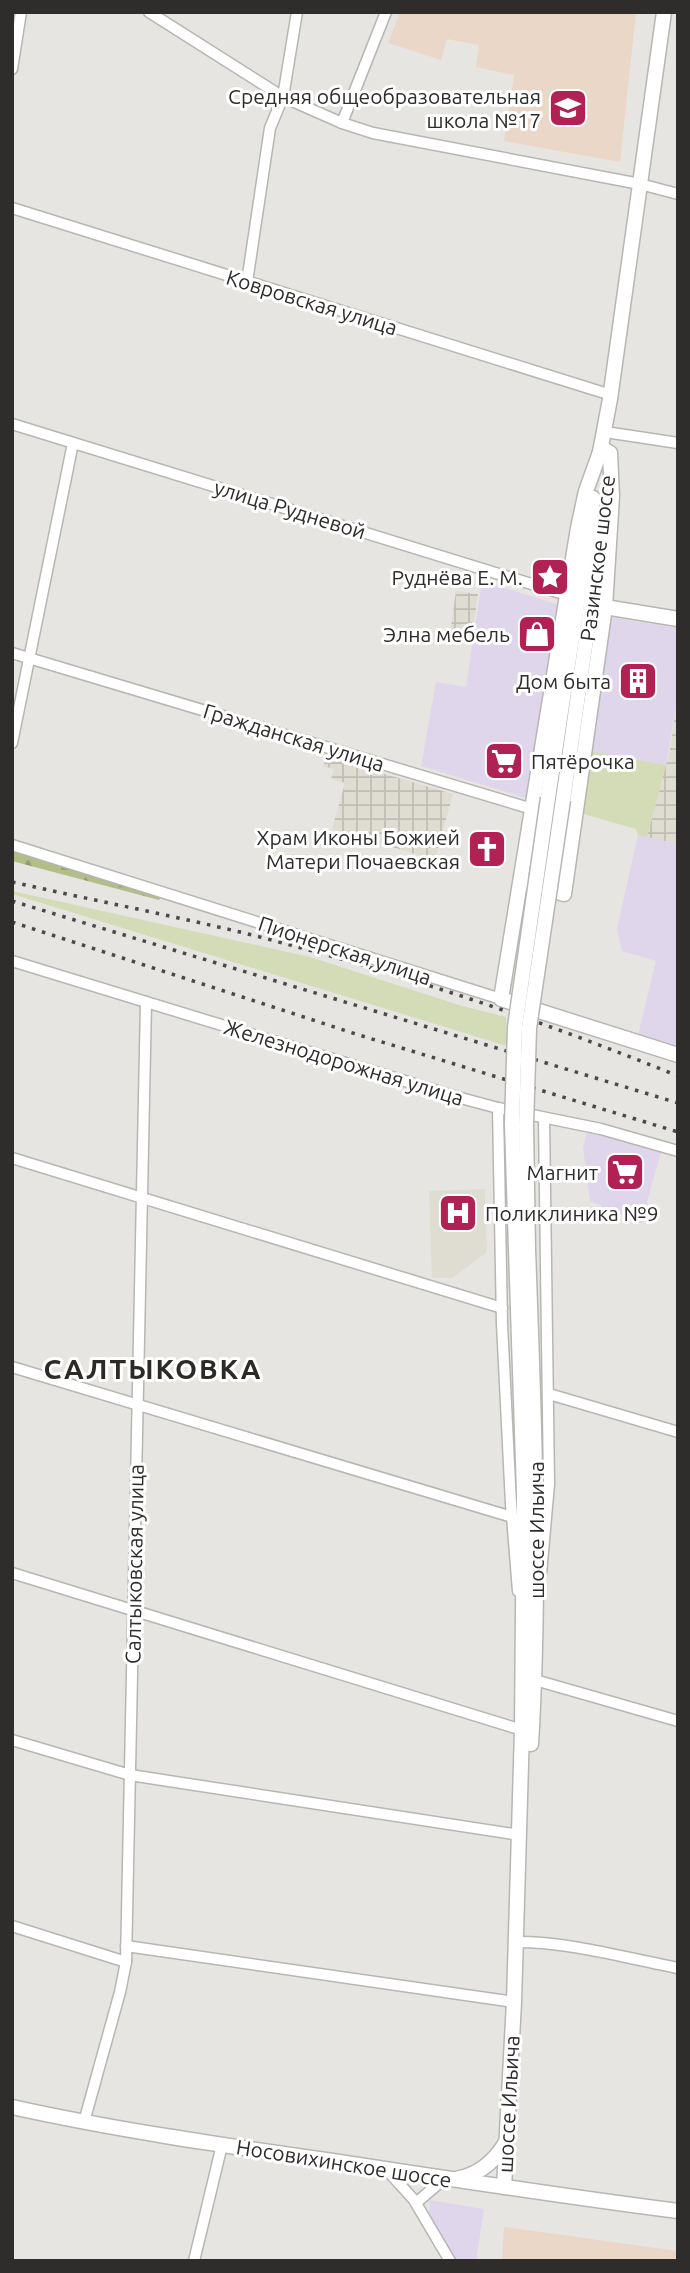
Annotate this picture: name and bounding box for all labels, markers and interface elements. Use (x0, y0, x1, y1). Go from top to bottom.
place label: Средняя общеобразовательная школа №17 (228, 84, 541, 132)
school or university icon: Средняя общеобразовательная школа №17 (547, 87, 589, 129)
street label: Ковровская улица (224, 265, 400, 339)
street label: Разинское шоссе (575, 474, 619, 642)
street label: улица Рудневой (211, 475, 369, 543)
place icon: Руднёва Е. М. (529, 556, 571, 598)
place label: Руднёва Е. М. (391, 565, 523, 589)
shop icon: Элна мебель (516, 613, 558, 655)
place label: Элна мебель (383, 622, 510, 646)
building icon: Дом быта (617, 660, 659, 702)
place label: Дом быта (516, 669, 611, 693)
street label: Гражданская улица (201, 698, 387, 776)
supermarket icon: Пятёрочка (483, 740, 525, 782)
place label: Пятёрочка (531, 749, 635, 773)
place label: Храм Иконы Божией Матери Почаевская (257, 825, 460, 873)
church icon: Храм Иконы Божией Матери Почаевская (466, 828, 508, 870)
street label: Пионерская улица (256, 911, 434, 989)
street label: Железнодорожная улица (221, 1014, 467, 1110)
supermarket icon: Магнит (604, 1151, 646, 1193)
place label: Магнит (526, 1160, 599, 1184)
hospital icon: Поликлиника №9 (437, 1192, 479, 1234)
place label: Поликлиника №9 (485, 1201, 659, 1225)
district label: САЛТЫКОВКА (43, 1353, 263, 1384)
street label: шоссе Ильича (524, 1461, 548, 1599)
street label: Салтыковская улица (120, 1464, 148, 1664)
street label: шоссе Ильича (492, 2035, 524, 2173)
street label: Носовихинское шоссе (235, 2134, 453, 2192)

